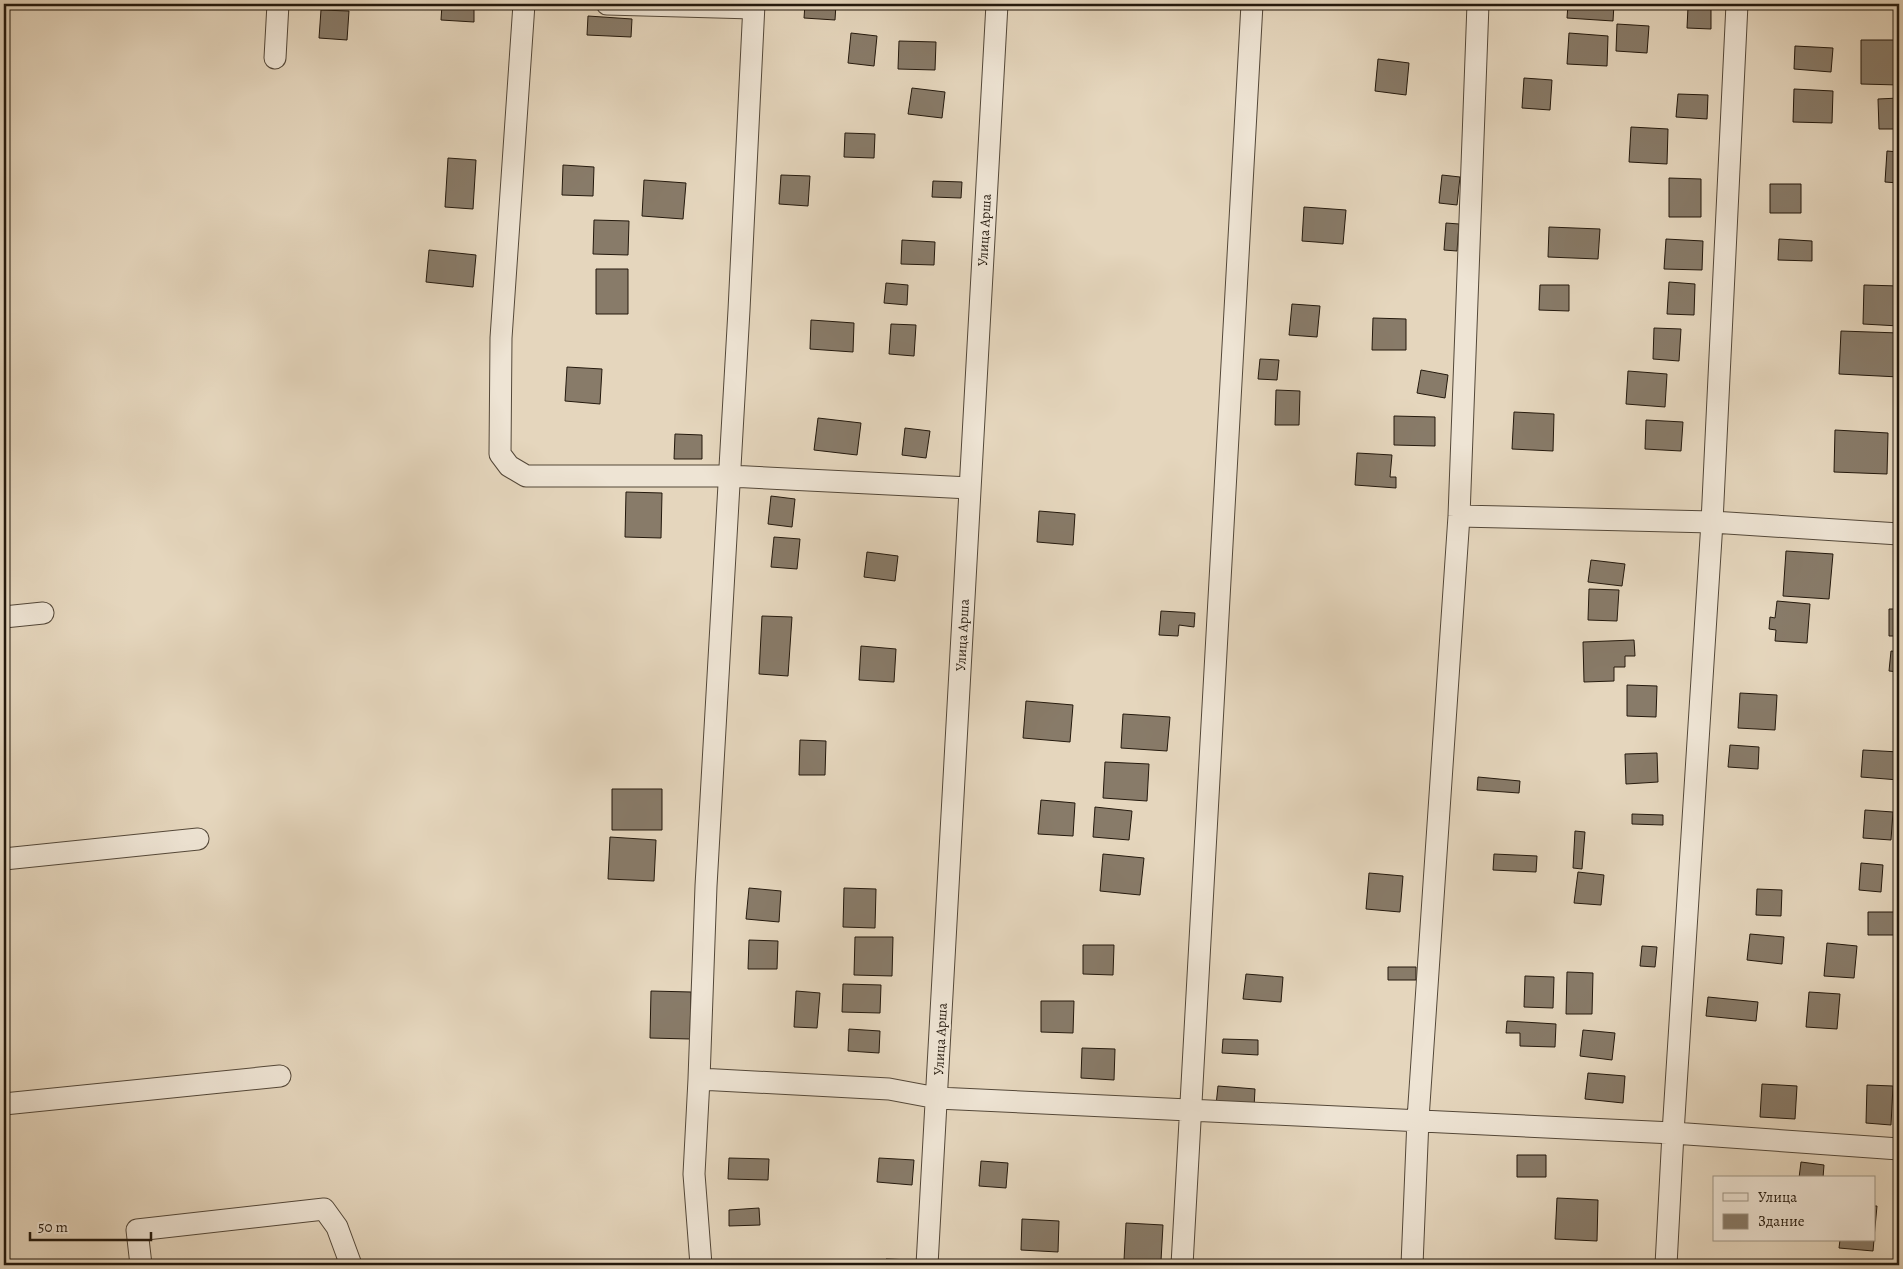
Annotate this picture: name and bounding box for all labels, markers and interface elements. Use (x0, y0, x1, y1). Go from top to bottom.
street label: Улица Арша (973, 193, 996, 267)
street label: Улица Арша (951, 598, 974, 672)
street label: Улица Арша (929, 1002, 952, 1076)
legend (1713, 1176, 1876, 1242)
text: Улица (1758, 1187, 1797, 1207)
scale bar (30, 1209, 151, 1241)
text: Здание (1758, 1211, 1805, 1231)
text: 50 m (38, 1217, 68, 1237)

